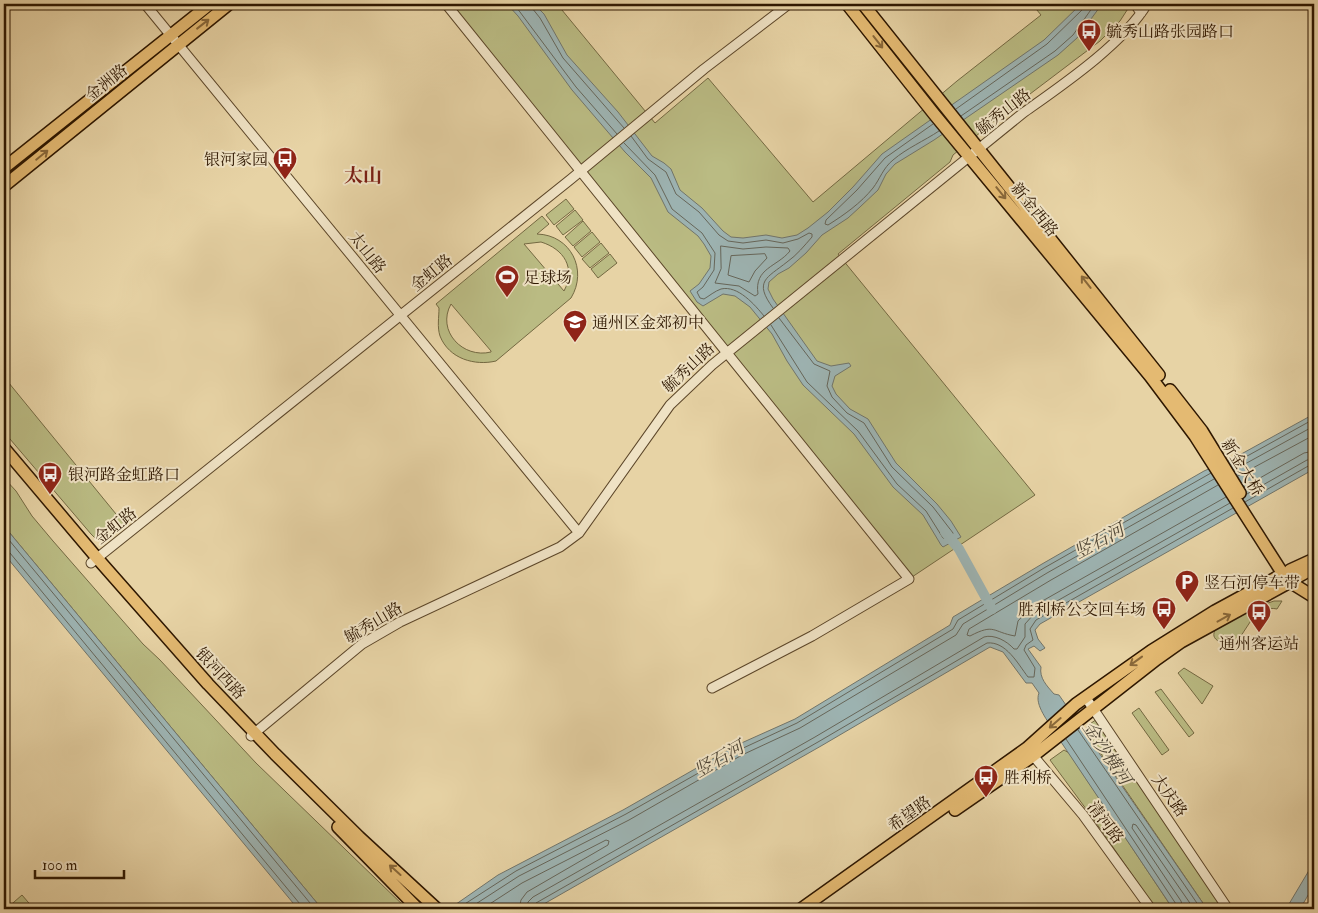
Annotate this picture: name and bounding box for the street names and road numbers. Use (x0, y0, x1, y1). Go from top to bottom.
street label: 金洲路 (82, 60, 132, 106)
street label: 毓秀山路 (972, 84, 1035, 139)
street label: 新金西路 (1006, 178, 1062, 241)
street label: 太山路 (344, 228, 390, 278)
street label: 金虹路 (407, 250, 457, 296)
street label: 毓秀山路 (658, 339, 719, 397)
street label: 新金大桥 (1217, 435, 1268, 500)
street label: 金虹路 (91, 503, 141, 548)
street label: 毓秀山路 (341, 598, 406, 648)
street label: 银河西路 (191, 643, 249, 704)
street label: 大庆路 (1147, 770, 1191, 821)
street label: 希望路 (884, 792, 935, 836)
street label: 清河路 (1083, 797, 1128, 848)

